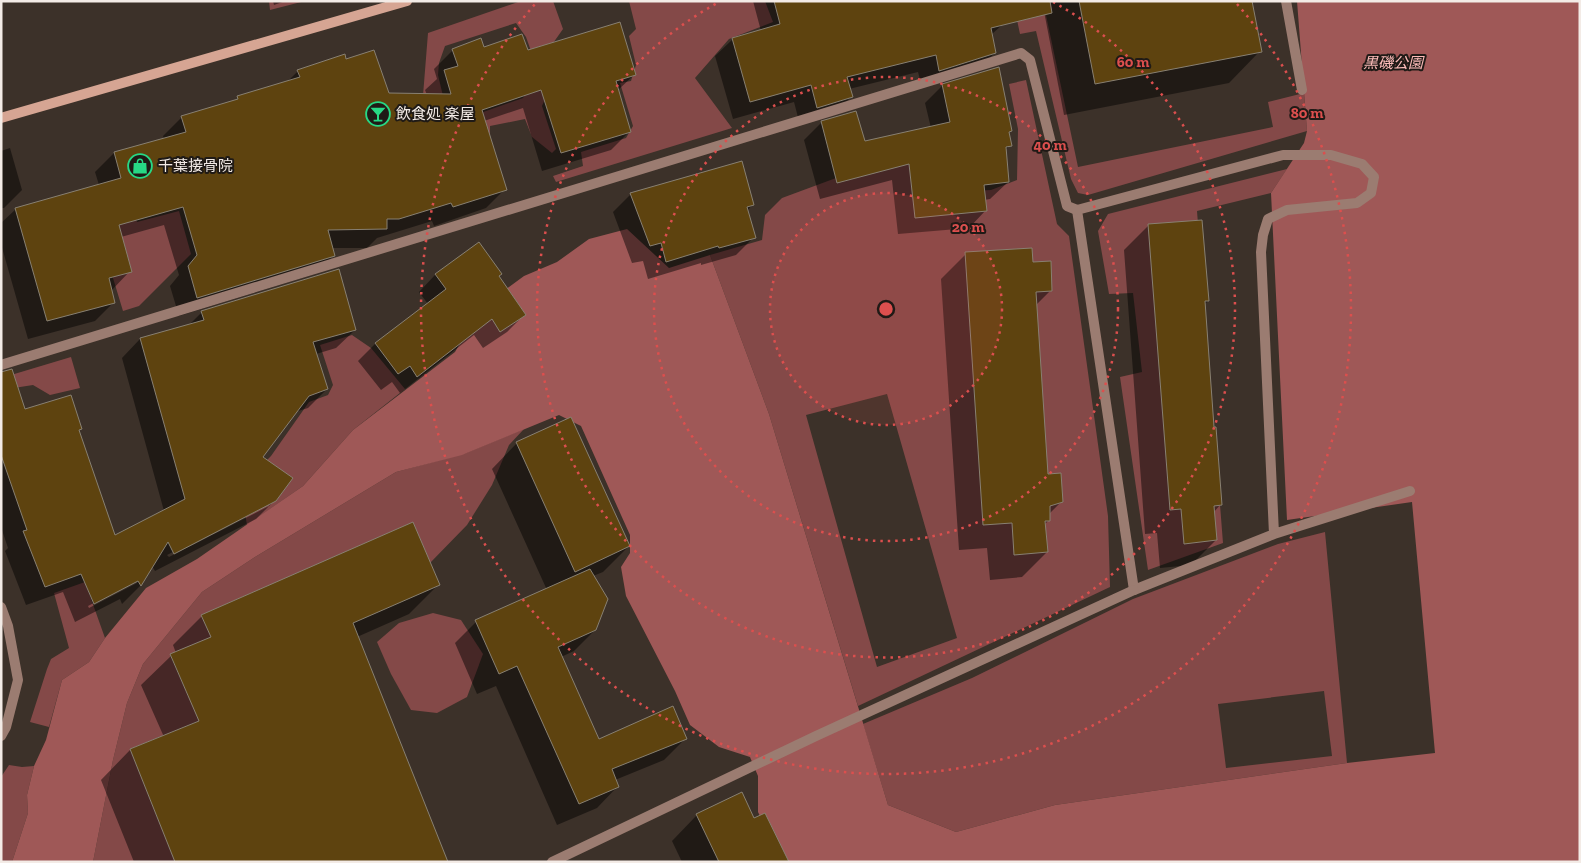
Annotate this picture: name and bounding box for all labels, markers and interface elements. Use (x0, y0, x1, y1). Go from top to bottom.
text: 60 m (1117, 53, 1149, 71)
park label: 黒磯公園 (1363, 54, 1425, 72)
bar icon: 飲食処 楽屋 (365, 101, 391, 127)
text: 80 m (1291, 104, 1323, 122)
place label: 飲食処 楽屋 (396, 105, 474, 123)
text: 40 m (1033, 136, 1067, 154)
shop icon: 千葉接骨院 (127, 153, 153, 179)
place label: 千葉接骨院 (158, 157, 233, 175)
text: 20 m (952, 218, 984, 236)
centre of rings (877, 300, 895, 318)

